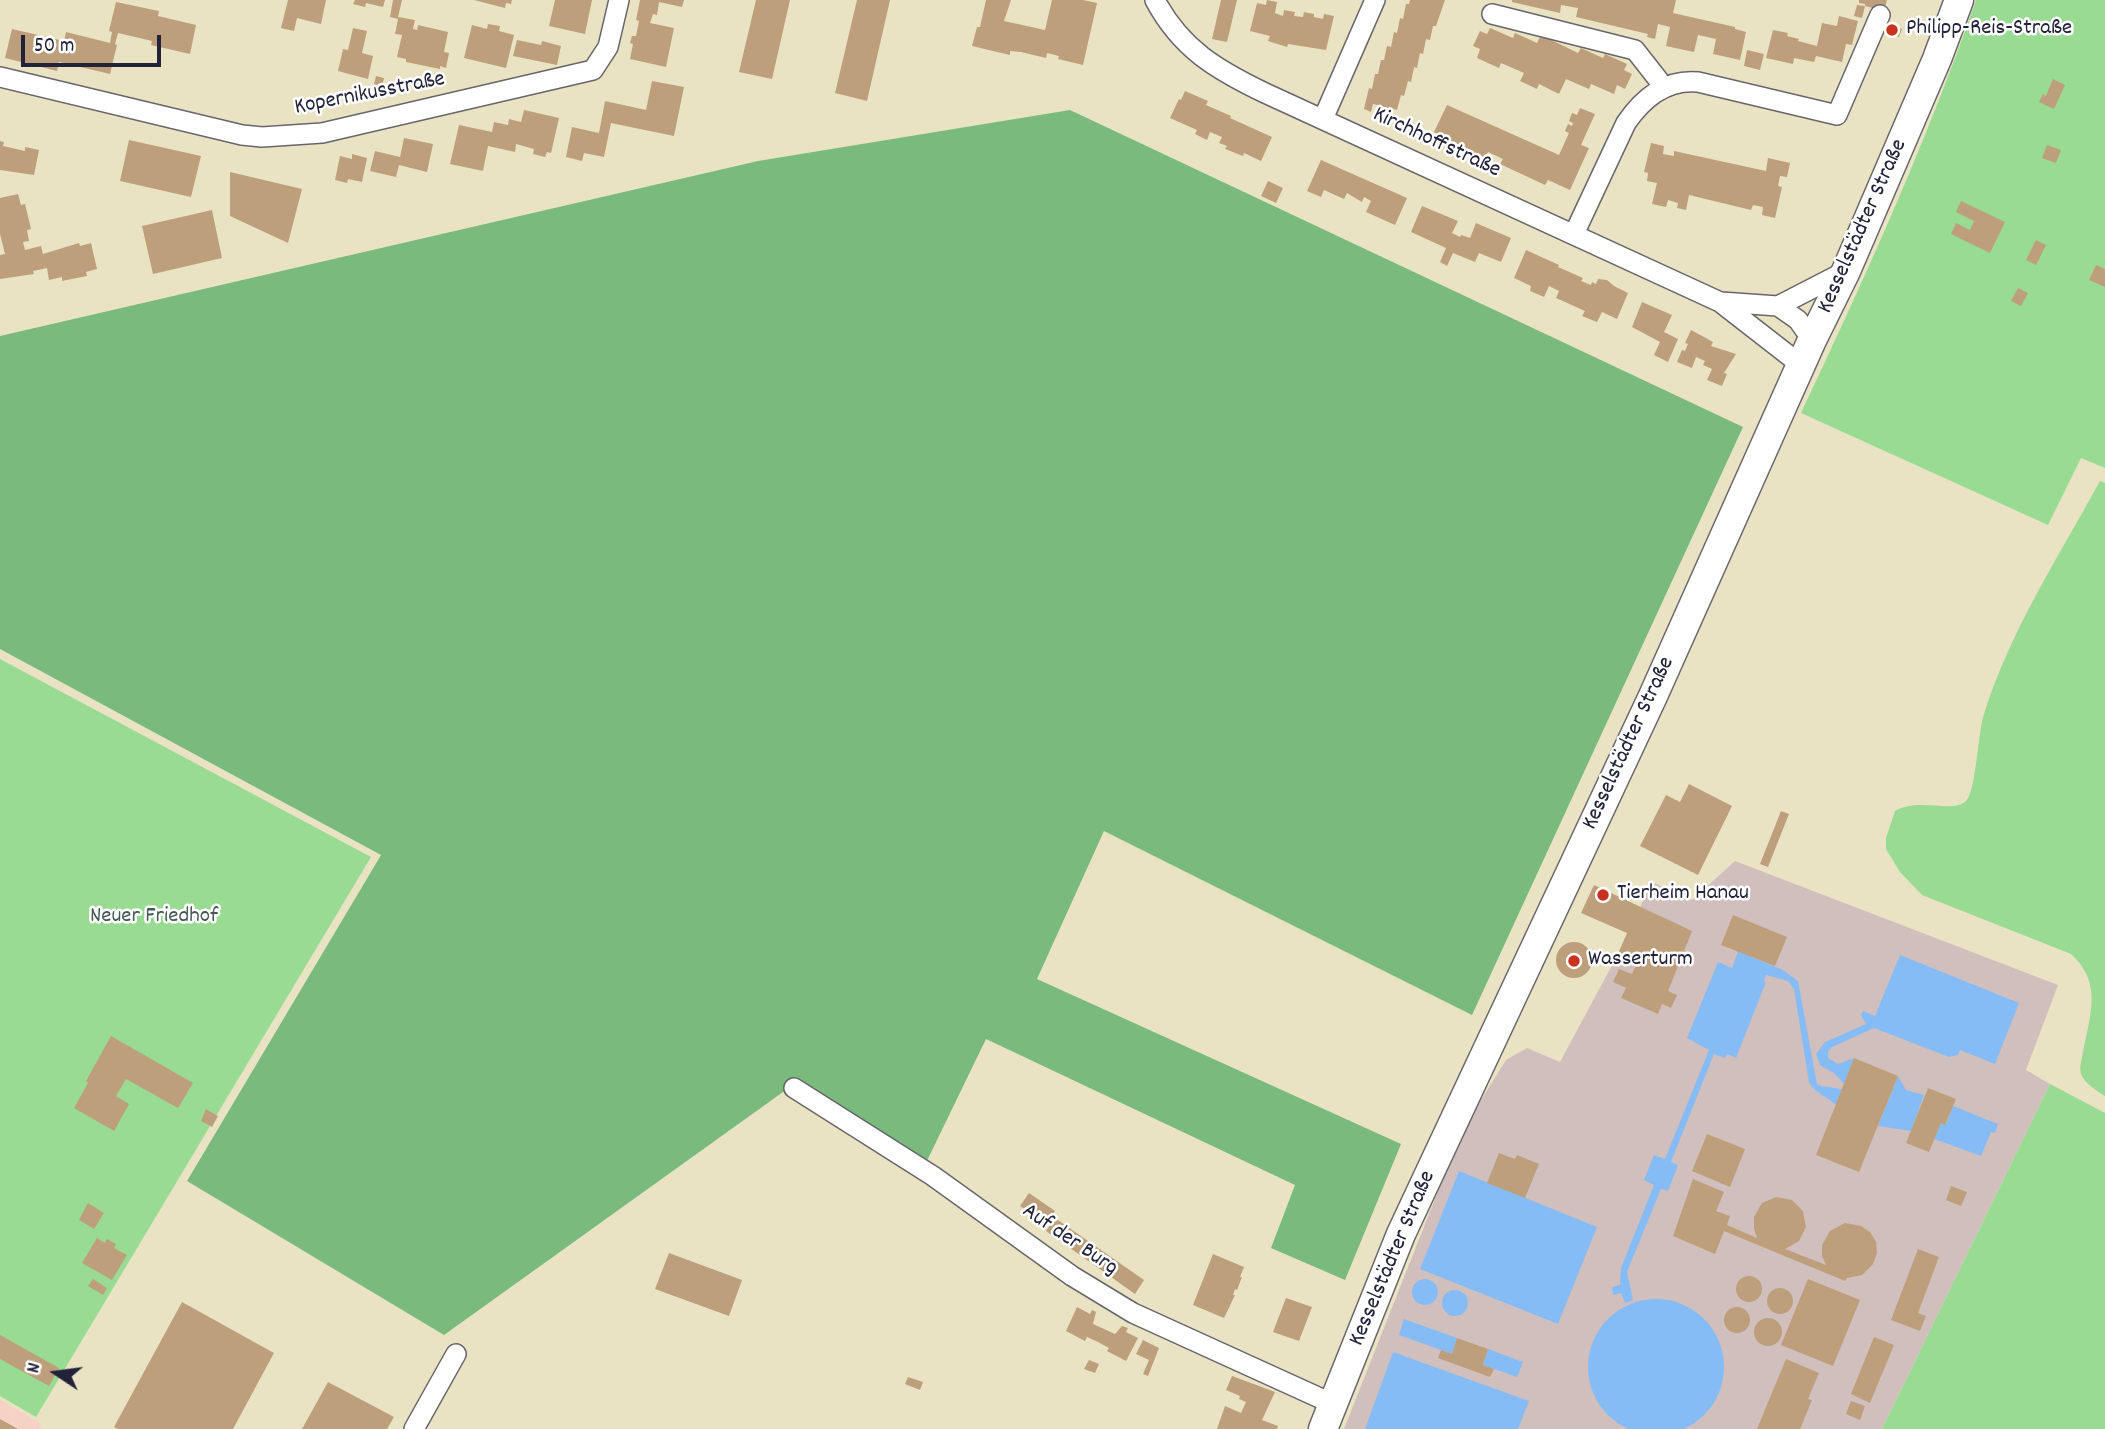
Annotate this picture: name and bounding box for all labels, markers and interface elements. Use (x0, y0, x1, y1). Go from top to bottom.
place label: Philipp-Reis-Straße (1906, 16, 2072, 44)
scale bar (24, 21, 164, 65)
marker: Philipp-Reis-Straße (1884, 22, 1900, 38)
text: 50 m (34, 32, 74, 62)
street label: Kopernikusstraße (293, 67, 447, 123)
street label: Kirchhoffstraße (1368, 102, 1504, 186)
street label: Kesselstädter Straße (1813, 136, 1915, 318)
street label: Kesselstädter Straße (1578, 653, 1682, 835)
place label: Tierheim Hanau (1617, 881, 1749, 909)
marker: Tierheim Hanau (1595, 887, 1611, 903)
park label: Neuer Friedhof (90, 904, 218, 932)
place label: Wasserturm (1588, 947, 1693, 975)
marker: Wasserturm (1566, 953, 1582, 969)
street label: Kesselstädter Straße (1345, 1167, 1443, 1351)
street label: Auf der Burg (1016, 1199, 1122, 1283)
north arrow (21, 1338, 91, 1408)
text: N (21, 1361, 49, 1376)

